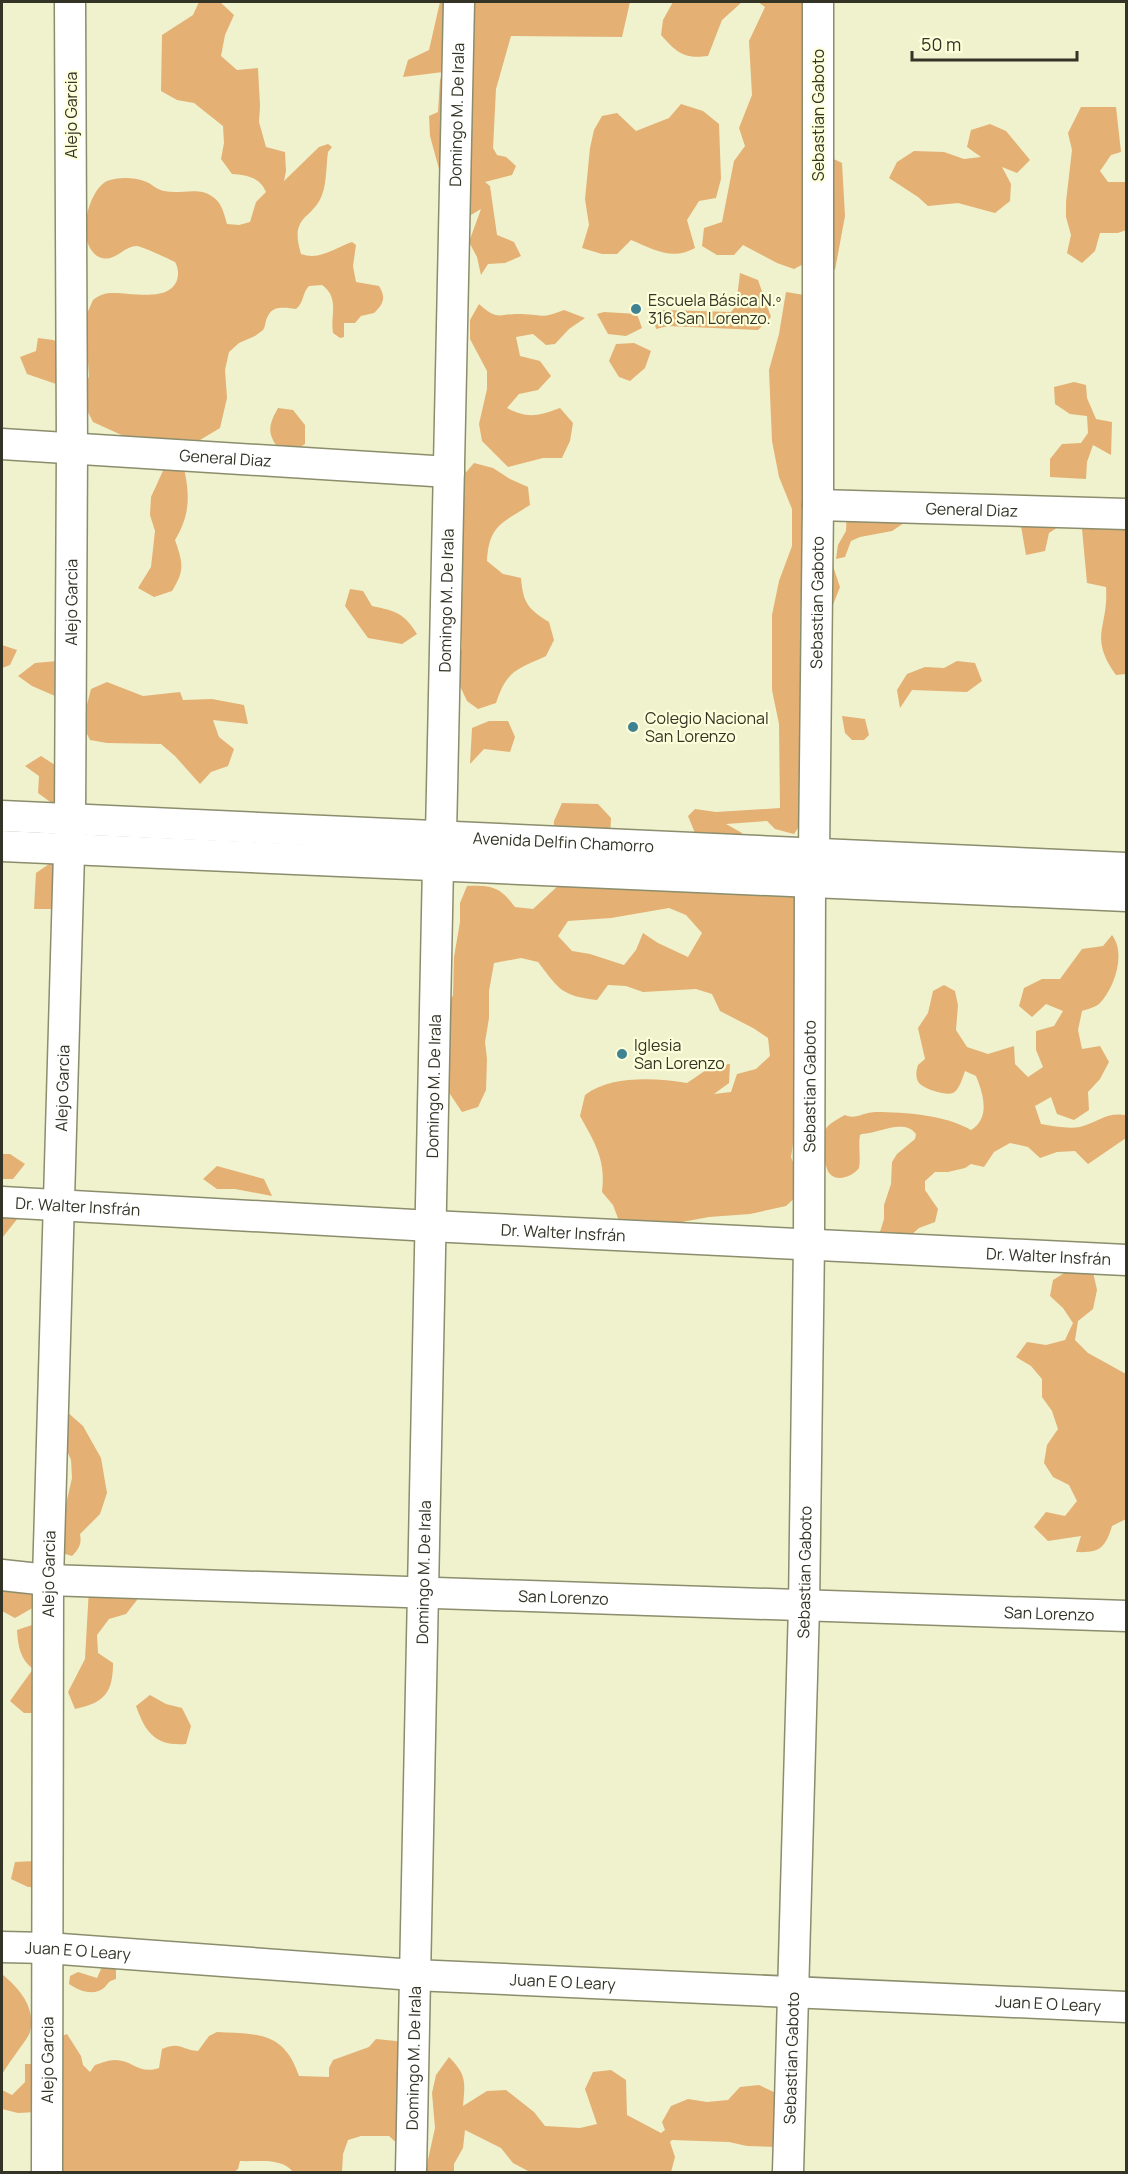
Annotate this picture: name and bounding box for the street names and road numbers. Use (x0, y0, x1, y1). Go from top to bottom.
street label: Domingo M. De Irala (444, 42, 469, 187)
street label: Sebastian Gaboto (807, 49, 829, 181)
street label: Alejo Garcia (60, 72, 82, 158)
street label: General Diaz (179, 444, 272, 472)
street label: General Diaz (925, 497, 1018, 522)
street label: Domingo M. De Irala (434, 528, 459, 673)
street label: Sebastian Gaboto (805, 536, 829, 669)
street label: Alejo Garcia (60, 559, 82, 646)
street label: Avenida Delfin Chamorro (472, 827, 654, 857)
street label: Domingo M. De Irala (421, 1014, 446, 1158)
street label: Sebastian Gaboto (798, 1020, 821, 1153)
street label: Alejo Garcia (50, 1044, 74, 1132)
street label: Dr. Walter Insfrán (15, 1192, 141, 1221)
street label: Dr. Walter Insfrán (500, 1218, 626, 1247)
street label: Dr. Walter Insfrán (986, 1242, 1112, 1270)
street label: Domingo M. De Irala (411, 1500, 436, 1644)
street label: Sebastian Gaboto (792, 1506, 816, 1639)
street label: Alejo Garcia (37, 1530, 60, 1618)
street label: San Lorenzo (518, 1585, 609, 1610)
street label: San Lorenzo (1003, 1601, 1095, 1626)
street label: Juan E O Leary (25, 1937, 132, 1965)
street label: Juan E O Leary (509, 1968, 617, 1995)
street label: Domingo M. De Irala (401, 1986, 426, 2130)
street label: Juan E O Leary (995, 1990, 1102, 2017)
street label: Sebastian Gaboto (778, 1992, 804, 2125)
street label: Alejo Garcia (36, 2016, 58, 2104)

